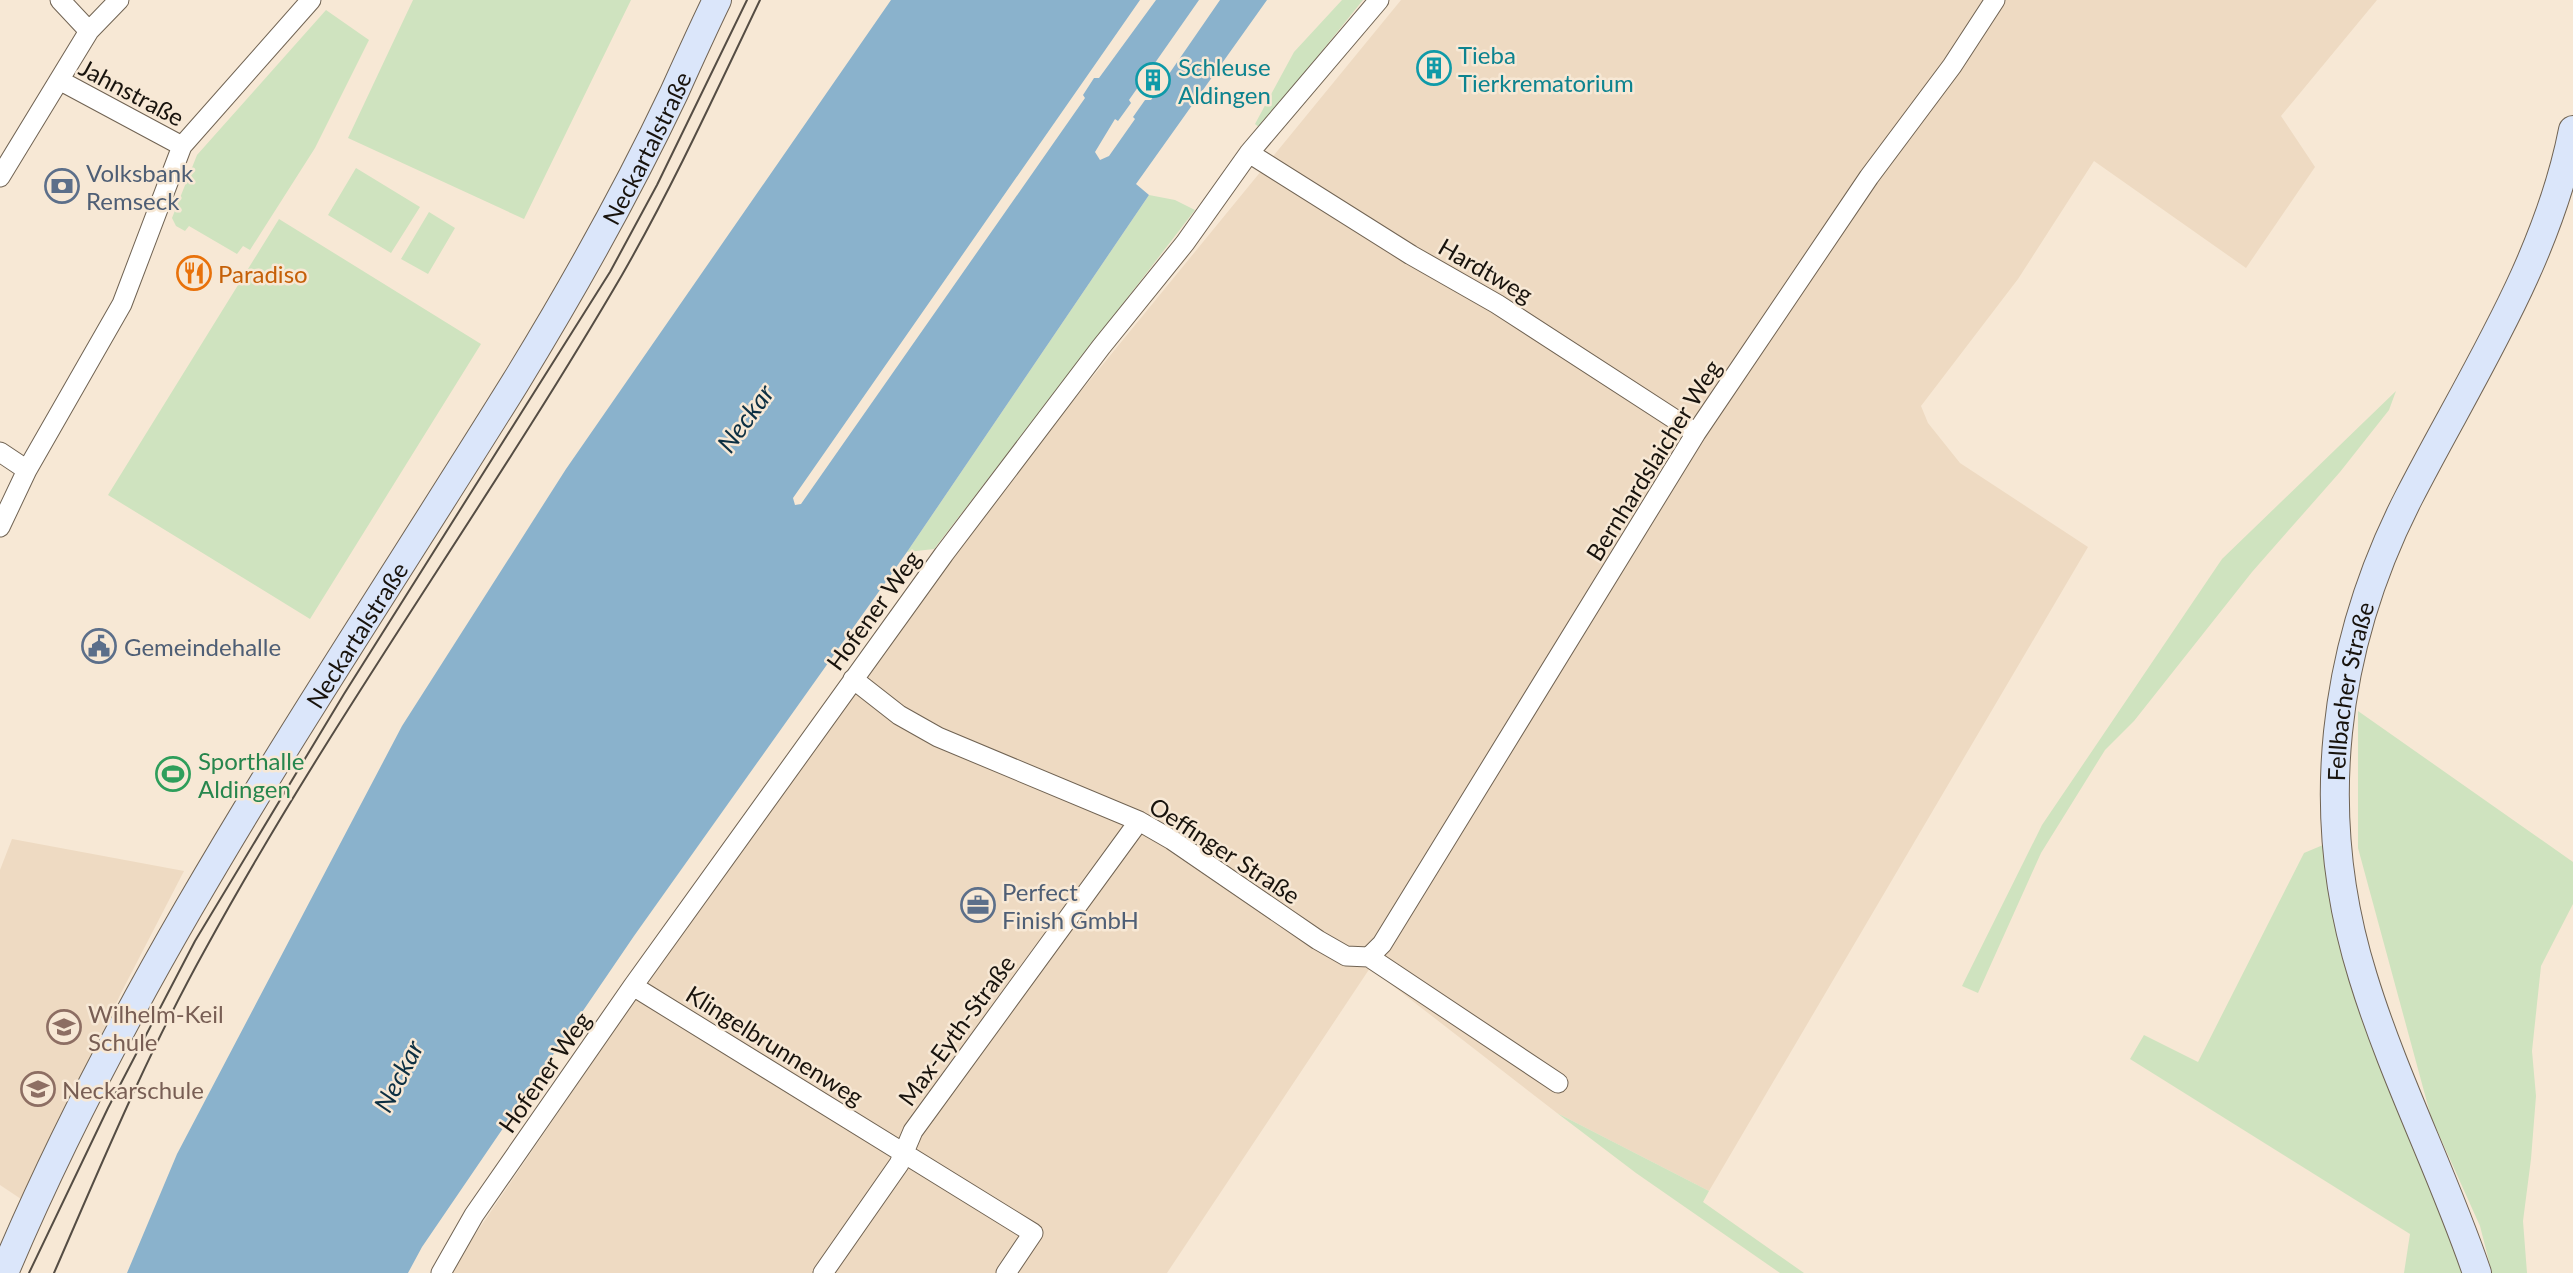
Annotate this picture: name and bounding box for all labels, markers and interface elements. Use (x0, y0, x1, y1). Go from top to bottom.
place label: Tieba Tierkrematorium (1458, 40, 1634, 97)
building icon: Tieba Tierkrematorium (1415, 49, 1453, 87)
street label: Jahnstraße (75, 52, 189, 132)
place label: Schleuse Aldingen (1178, 52, 1271, 109)
building icon: Schleuse Aldingen (1134, 61, 1172, 99)
street label: Neckartalstraße (595, 67, 696, 229)
place label: Volksbank Remseck (86, 158, 194, 215)
bank icon: Volksbank Remseck (43, 167, 81, 205)
street label: Hardtweg (1434, 231, 1538, 309)
restaurant icon: Paradiso (175, 254, 213, 292)
place label: Paradiso (218, 259, 308, 288)
street label: Bernhardslaicher Weg (1579, 354, 1727, 566)
water label: Neckar (710, 377, 781, 458)
street label: Hofener Weg (820, 545, 926, 675)
street label: Neckartalstraße (299, 556, 413, 713)
street label: Fellbacher Straße (2320, 598, 2379, 782)
public building icon: Gemeindehalle (80, 627, 118, 665)
place label: Gemeindehalle (124, 632, 281, 661)
place label: Sporthalle Aldingen (198, 746, 304, 803)
sports icon: Sporthalle Aldingen (154, 755, 192, 793)
street label: Oeffinger Straße (1144, 791, 1306, 909)
place label: Perfect Finish GmbH (1002, 877, 1139, 934)
office icon: Perfect Finish GmbH (959, 886, 997, 924)
street label: Max-Eyth-Straße (892, 949, 1020, 1111)
street label: Klingelbrunnenweg (681, 979, 869, 1111)
place label: Wilhelm-Keil Schule (88, 999, 224, 1056)
street label: Hofener Weg (492, 1006, 596, 1138)
school or university icon: Wilhelm-Keil Schule (45, 1008, 83, 1046)
water label: Neckar (366, 1034, 430, 1117)
school or university icon: Neckarschule (19, 1070, 57, 1108)
place label: Neckarschule (62, 1075, 204, 1104)

